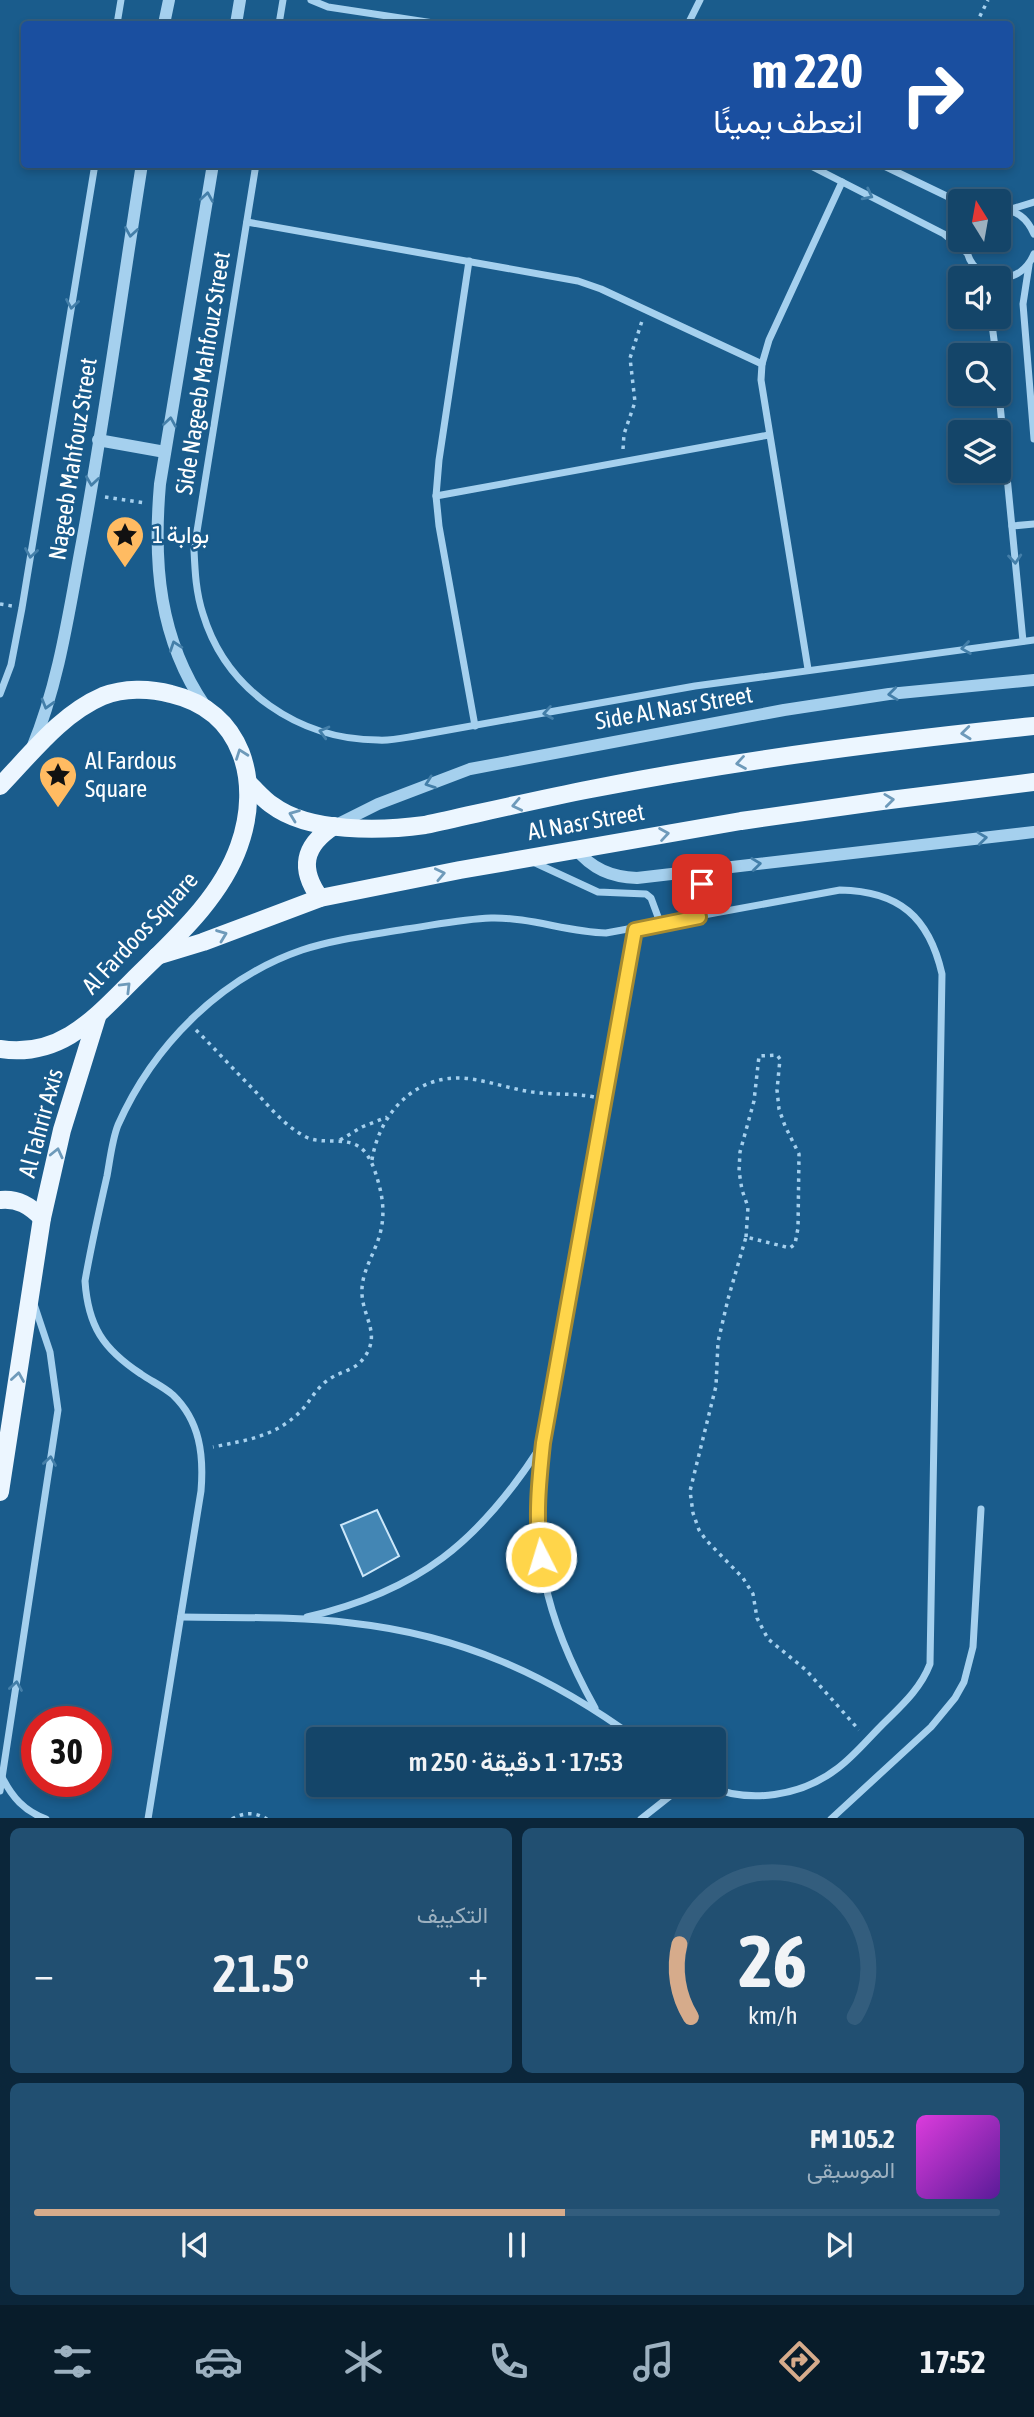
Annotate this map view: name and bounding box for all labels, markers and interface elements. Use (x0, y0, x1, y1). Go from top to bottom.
text: 220 m (752, 42, 863, 98)
icon: right (887, 49, 978, 140)
text: انعطف يمينًا (713, 103, 863, 140)
one-way arrow (861, 187, 873, 201)
north arrow (948, 189, 1012, 252)
map controls (948, 189, 1011, 483)
one-way arrow (199, 192, 214, 203)
one-way arrow (124, 226, 139, 238)
street label: Side Nageeb Mahfouz Street (170, 249, 235, 496)
button: sound (948, 266, 1011, 329)
one-way arrow (65, 298, 80, 310)
button: search (948, 343, 1011, 406)
street label: Nageeb Mahfouz Street (43, 356, 102, 562)
one-way arrow (162, 416, 177, 428)
button: layers (948, 420, 1011, 483)
one-way arrow (85, 475, 100, 487)
place icon: بوابة 1 (104, 514, 146, 569)
place label: بوابة 1 (152, 521, 209, 550)
one-way arrow (24, 547, 39, 559)
one-way arrow (1007, 554, 1022, 565)
one-way arrow (960, 640, 972, 655)
one-way arrow (169, 641, 183, 653)
street label: Side Al Nasr Street (593, 680, 755, 735)
one-way arrow (887, 686, 899, 701)
one-way arrow (41, 698, 56, 710)
one-way arrow (542, 704, 554, 719)
one-way arrow (960, 725, 971, 740)
one-way arrow (318, 726, 330, 740)
place label: Al Fardous Square (85, 747, 177, 802)
one-way arrow (235, 748, 249, 760)
place icon: Al Fardous Square (37, 754, 79, 809)
one-way arrow (735, 755, 746, 770)
one-way arrow (424, 775, 436, 789)
one-way arrow (883, 792, 895, 807)
one-way arrow (511, 797, 523, 812)
street label: Al Nasr Street (525, 798, 647, 845)
one-way arrow (288, 810, 300, 824)
one-way arrow (658, 827, 670, 842)
one-way arrow (976, 831, 988, 846)
pin (672, 854, 732, 914)
one-way arrow (750, 857, 761, 872)
icon: arrive (683, 865, 721, 903)
street label: Al Fardoos Square (76, 866, 203, 999)
one-way arrow (434, 867, 446, 882)
one-way arrow (215, 929, 227, 943)
one-way arrow (118, 982, 131, 995)
street label: Al Tahrir Axis (13, 1066, 68, 1180)
one-way arrow (49, 1147, 63, 1159)
one-way arrow (10, 1371, 25, 1383)
one-way arrow (42, 1455, 57, 1466)
position arrow (504, 1520, 578, 1594)
one-way arrow (8, 1680, 23, 1691)
speed limit sign: 30 (21, 1706, 112, 1797)
text: 17:53 · 1 دقيقة · 250 m (409, 1747, 623, 1777)
text: التكييف (417, 1902, 488, 1928)
text: 26 (739, 1919, 807, 2002)
text: 21.5° (213, 1943, 309, 2003)
text: − (34, 1952, 54, 1995)
text: + (468, 1952, 488, 1995)
text: km/h (748, 2000, 798, 2028)
text: 105.2 FM (810, 2124, 895, 2154)
text: الموسيقى (807, 2157, 895, 2183)
icon: previous (176, 2226, 214, 2264)
icon: pause (498, 2226, 536, 2264)
icon: next (820, 2226, 858, 2264)
icon: filters (48, 2337, 97, 2386)
icon: car (194, 2337, 243, 2386)
icon: climate (339, 2337, 388, 2386)
icon: phone (484, 2337, 533, 2386)
icon: music (629, 2337, 678, 2386)
icon: directions (775, 2337, 824, 2386)
text: 17:52 (920, 2343, 986, 2380)

